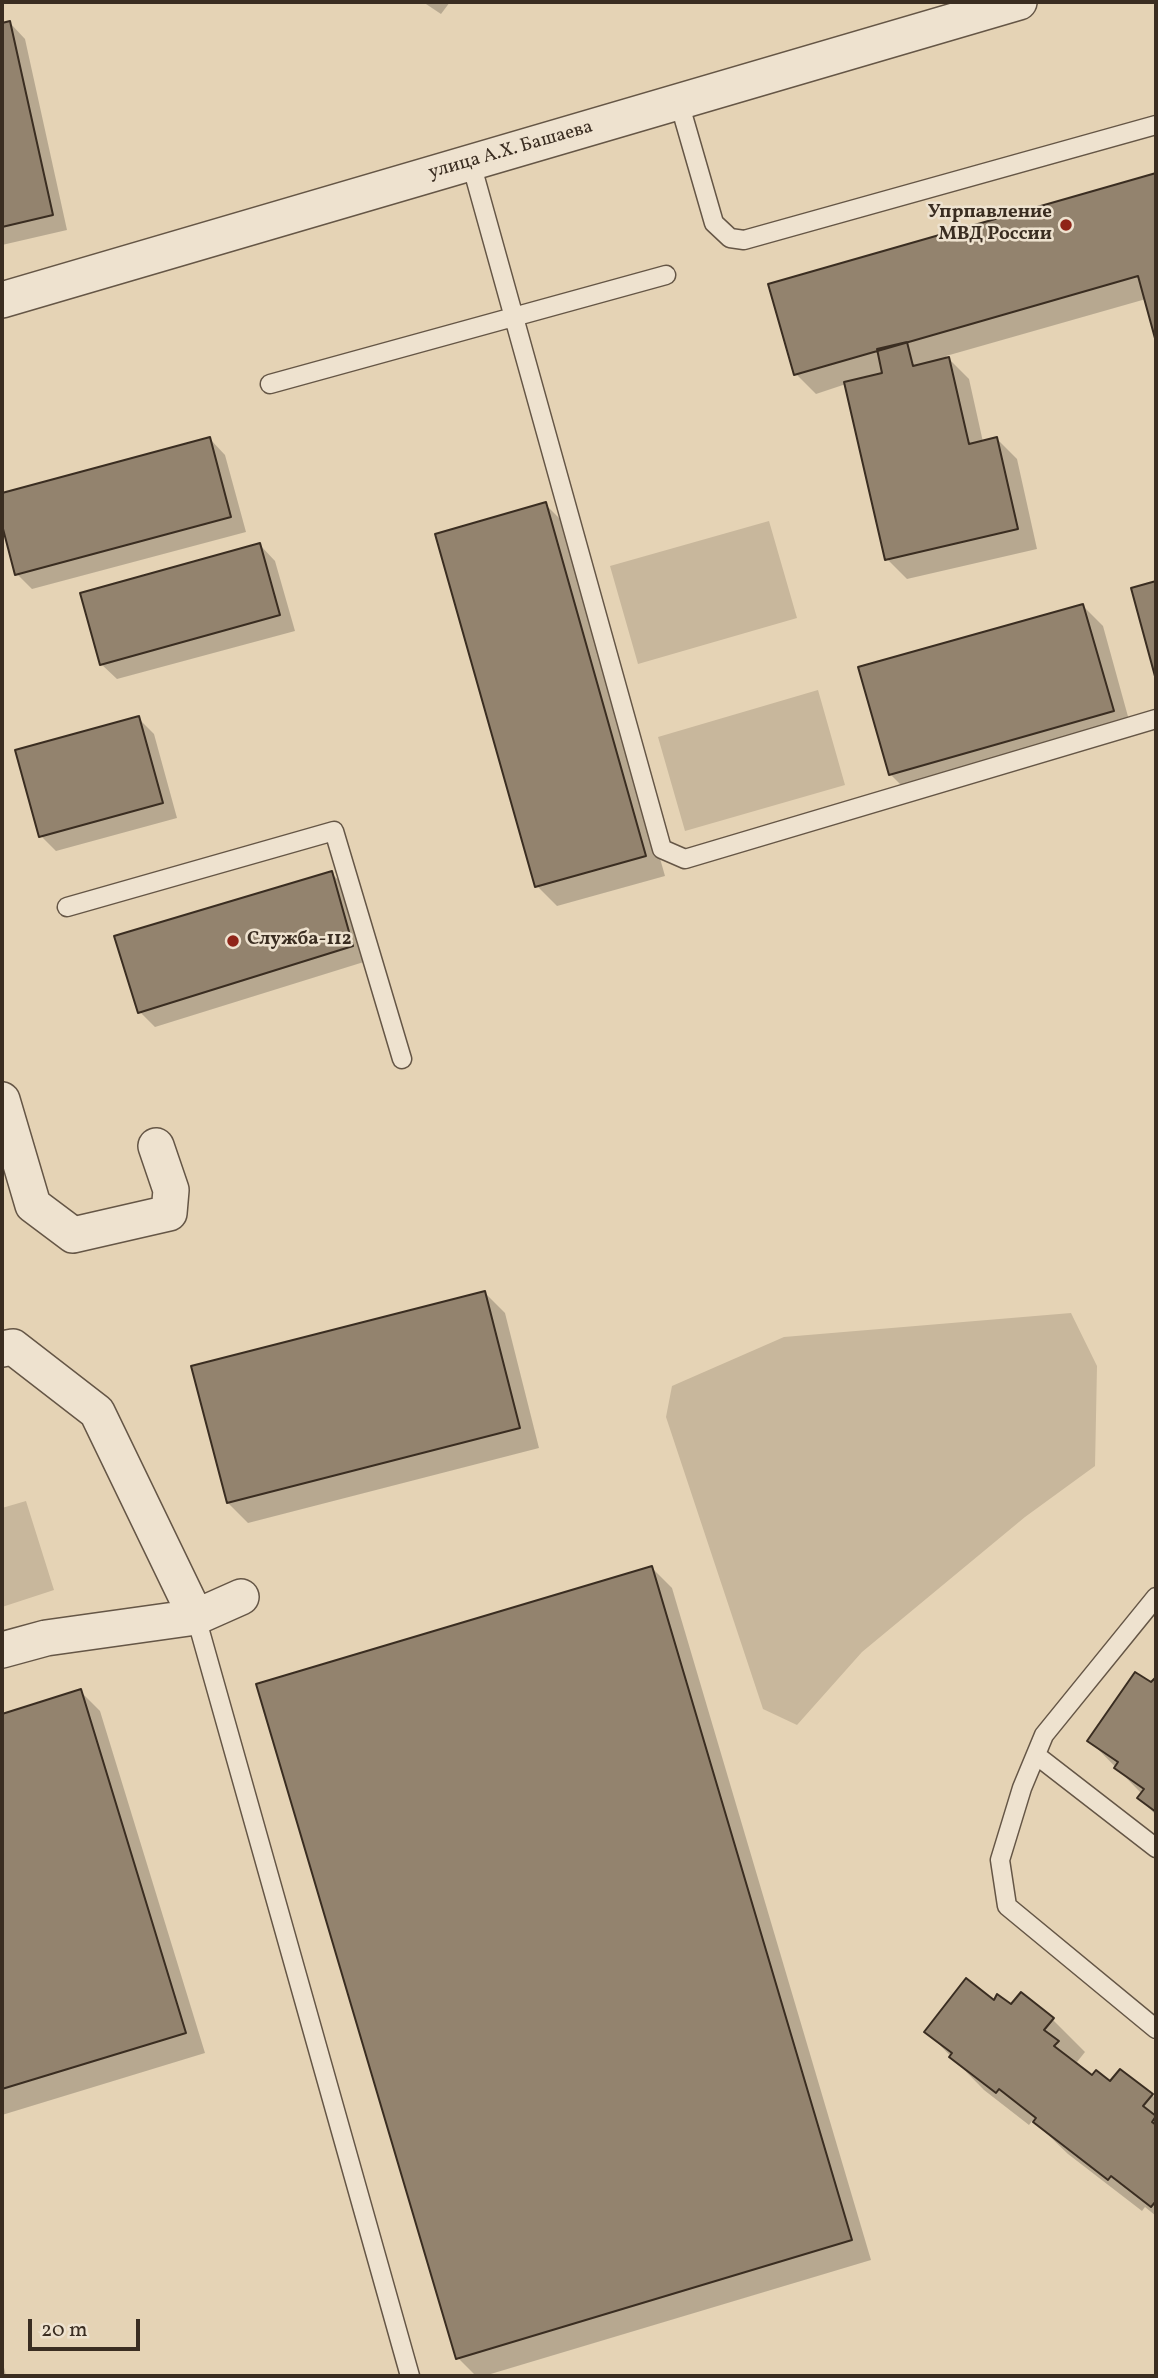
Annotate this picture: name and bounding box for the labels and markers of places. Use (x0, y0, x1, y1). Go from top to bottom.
place label: Упрпавление МВД России (928, 203, 1052, 247)
marker: Упрпавление МВД России (1058, 217, 1074, 233)
place label: Служба-112 (247, 930, 352, 952)
marker: Служба-112 (225, 933, 241, 949)

